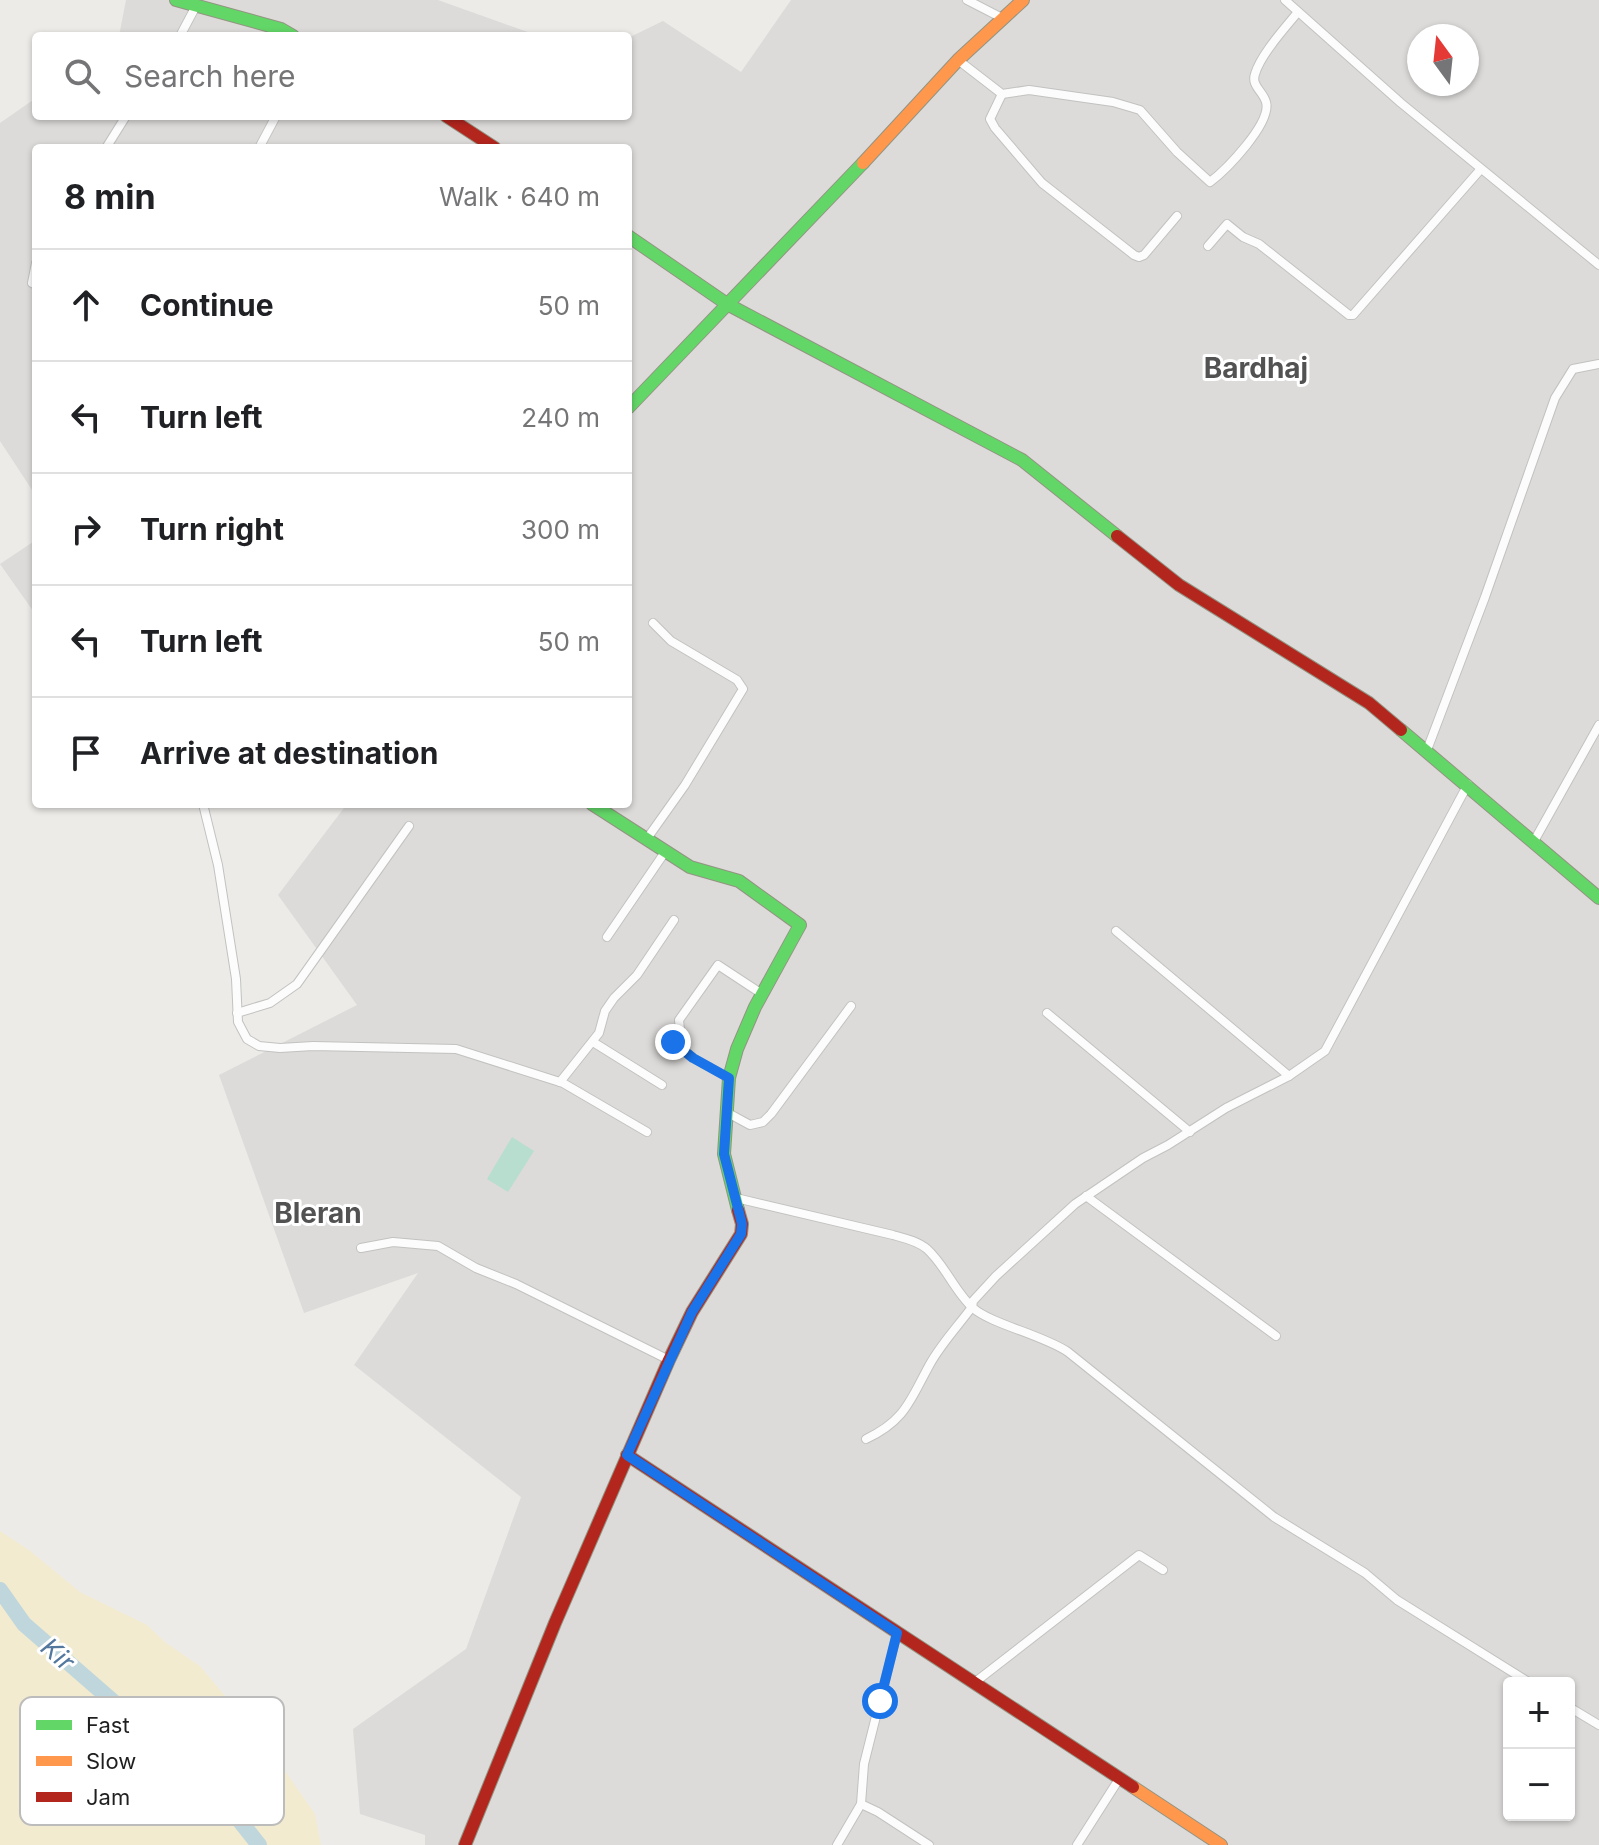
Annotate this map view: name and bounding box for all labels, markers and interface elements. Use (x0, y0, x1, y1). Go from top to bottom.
north arrow (1407, 24, 1479, 96)
search box (32, 32, 632, 120)
icon: search (60, 54, 104, 98)
text: Search here (124, 58, 296, 94)
text: 8 min (64, 176, 156, 217)
text: Walk · 640 m (439, 181, 600, 212)
icon: ahead (64, 283, 108, 327)
text: Continue (140, 287, 274, 323)
text: 50 m (538, 290, 600, 321)
district label: Bardhaj (1204, 351, 1308, 385)
icon: left (64, 395, 108, 439)
text: Turn left (140, 399, 262, 435)
text: 240 m (521, 402, 600, 433)
icon: right (64, 507, 108, 551)
text: Turn right (140, 511, 284, 547)
text: 300 m (521, 514, 600, 545)
icon: left (64, 619, 108, 663)
text: Turn left (140, 623, 262, 659)
text: 50 m (538, 626, 600, 657)
icon: arrive (64, 731, 108, 775)
text: Arrive at destination (140, 735, 438, 771)
route end (655, 1024, 691, 1060)
district label: Bleran (274, 1196, 362, 1230)
water label: Kir (35, 1631, 82, 1678)
map controls (1503, 1677, 1575, 1821)
button: + (1503, 1677, 1575, 1749)
route start (862, 1683, 898, 1719)
legend (20, 1697, 284, 1825)
text: Fast (86, 1712, 130, 1738)
text: Slow (86, 1748, 136, 1774)
button: − (1503, 1749, 1575, 1821)
text: Jam (86, 1784, 130, 1810)

